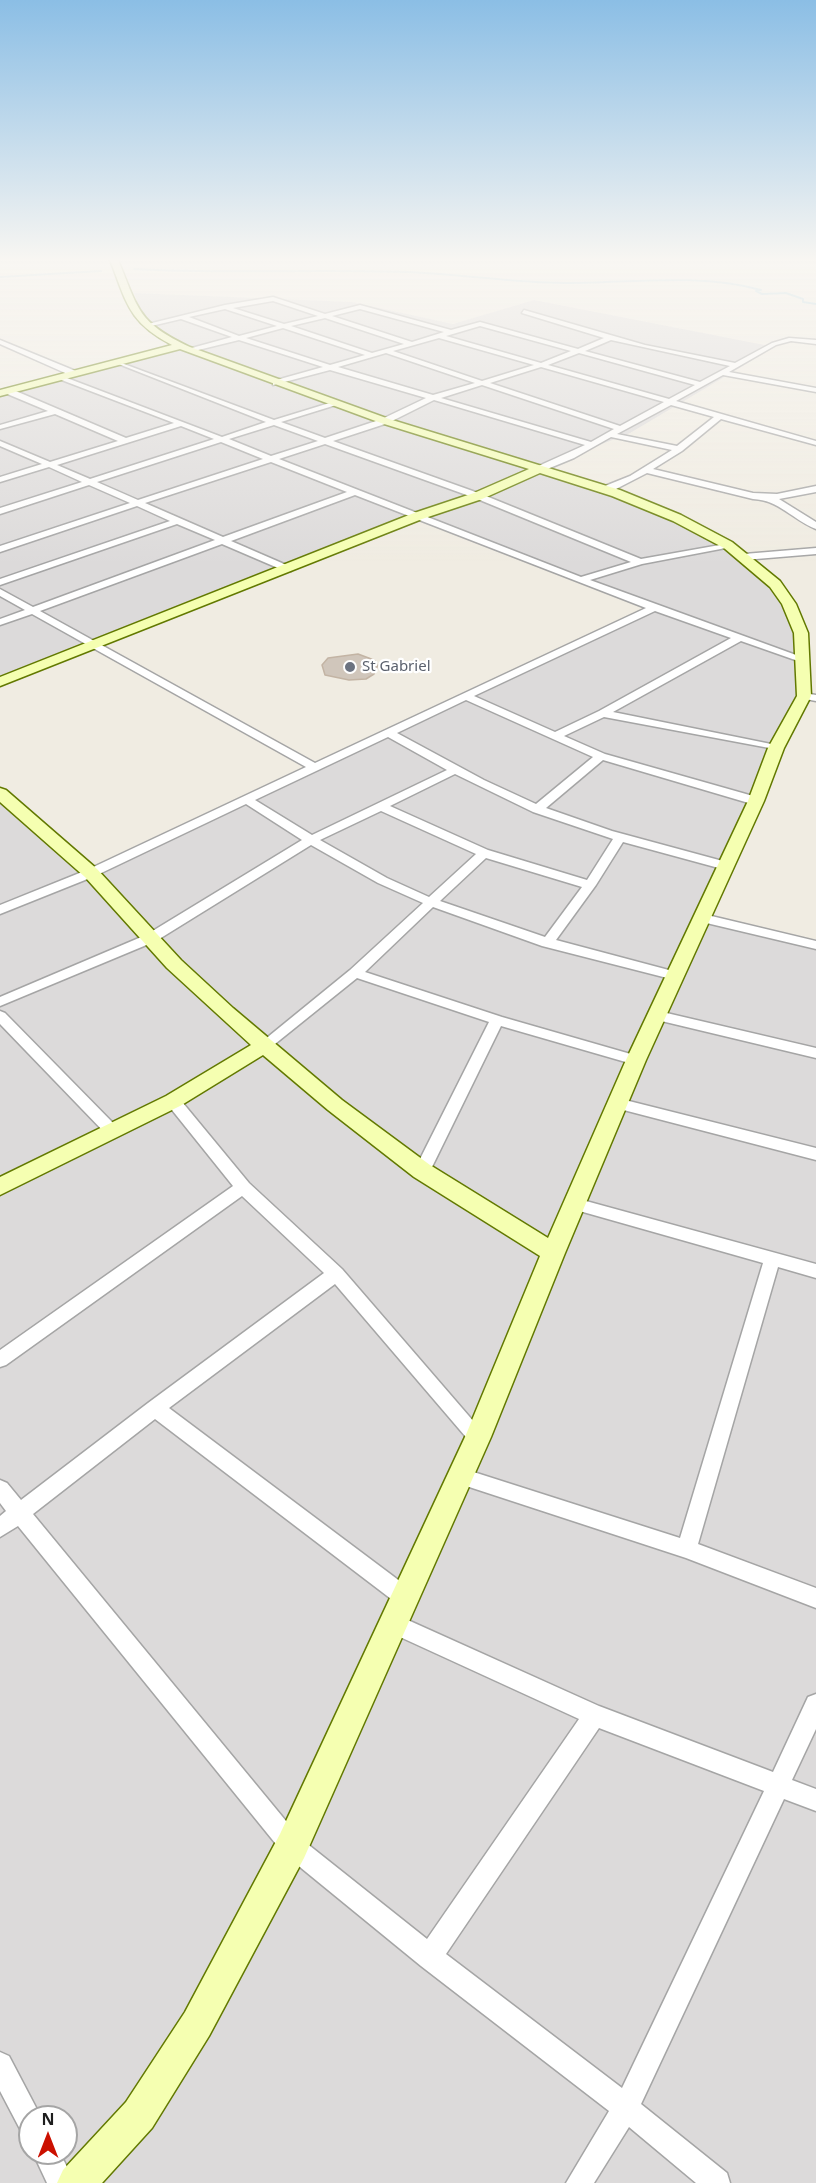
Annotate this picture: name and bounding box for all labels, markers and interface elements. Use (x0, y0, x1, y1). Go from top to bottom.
place label: St Gabriel (362, 658, 431, 676)
marker: St Gabriel (343, 660, 357, 674)
north arrow (18, 2105, 78, 2165)
text: N (41, 2108, 55, 2130)

